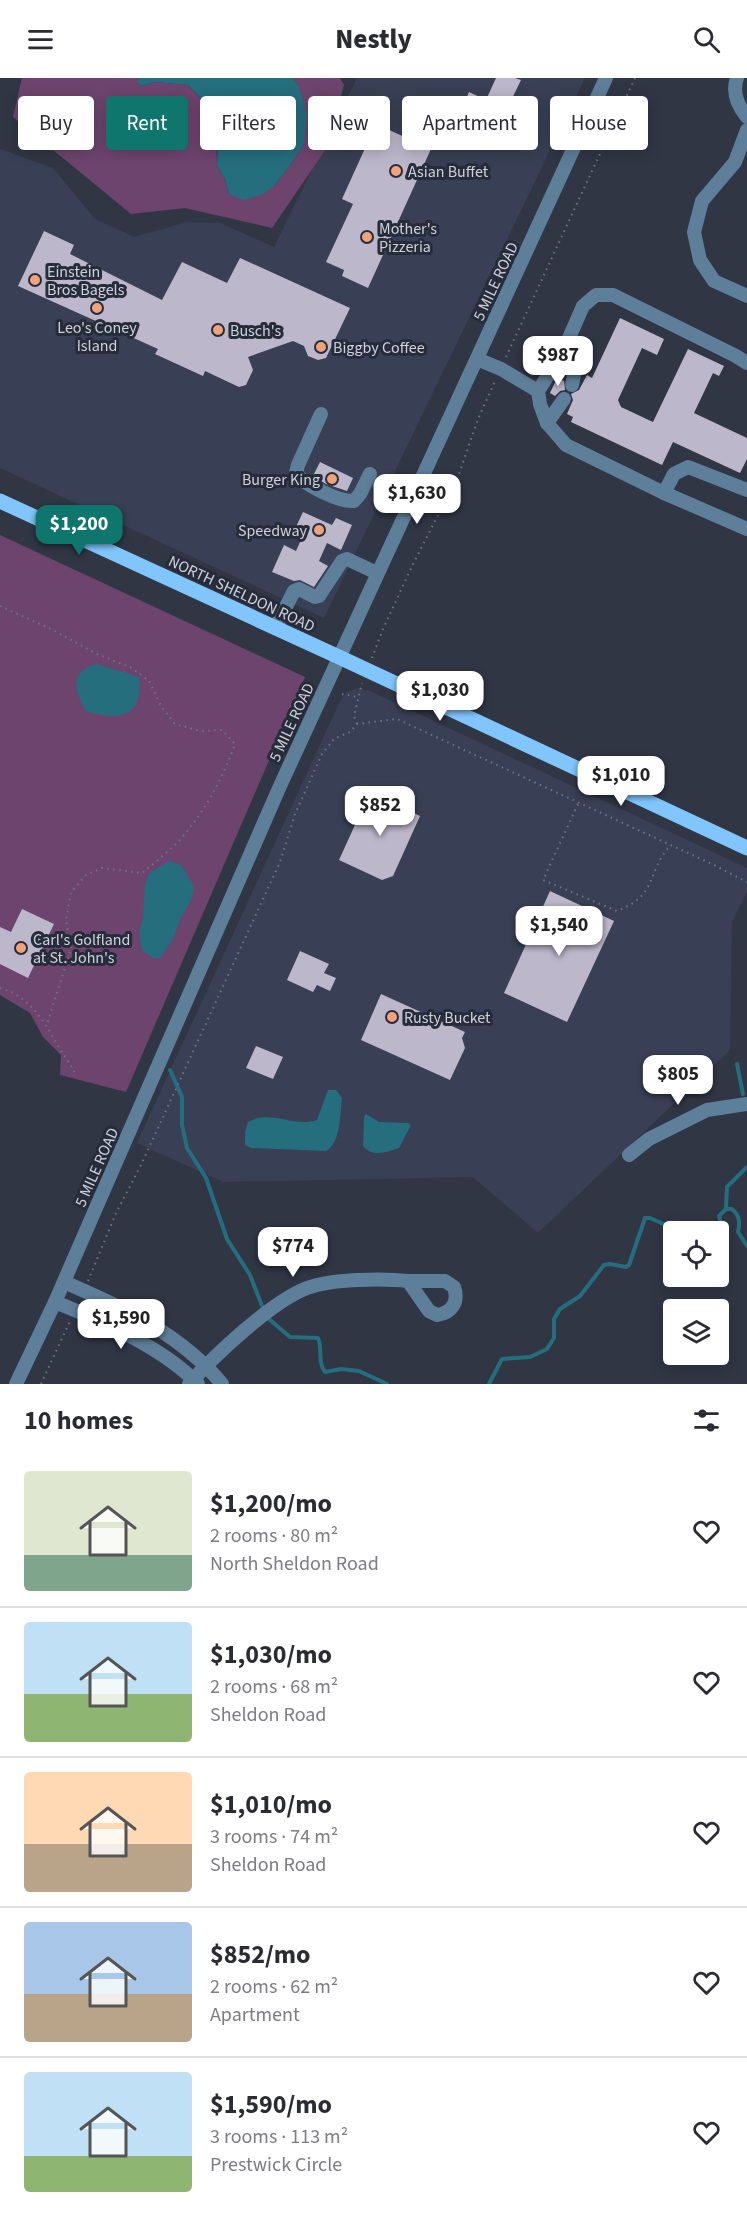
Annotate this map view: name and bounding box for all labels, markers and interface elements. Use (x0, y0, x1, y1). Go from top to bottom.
text: Nestly (335, 20, 412, 59)
icon: menu (24, 23, 57, 56)
icon: search (690, 23, 723, 56)
chip: Buy (18, 96, 94, 150)
chip: Rent (106, 96, 188, 150)
chip: Filters (200, 96, 296, 150)
chip: New (308, 96, 390, 150)
chip: Apartment (402, 96, 538, 150)
chip: House (550, 96, 648, 150)
place label: Asian Buffet (408, 161, 489, 183)
marker: Asian Buffet (389, 164, 403, 178)
place label: Mother's Pizzeria (379, 218, 437, 258)
marker: Mother's Pizzeria (360, 230, 374, 244)
street label: 5 MILE ROAD (468, 238, 524, 324)
place label: Einstein Bros Bagels (47, 261, 125, 301)
marker: Einstein Bros Bagels (28, 273, 42, 287)
marker: Leo's Coney Island (90, 301, 104, 315)
place label: Leo's Coney Island (57, 317, 137, 357)
place label: Busch's (230, 320, 281, 342)
marker: Busch's (211, 323, 225, 337)
pin: $987 (522, 336, 594, 387)
place label: Biggby Coffee (333, 337, 425, 359)
marker: Biggby Coffee (314, 340, 328, 354)
text: $987 (537, 341, 579, 369)
place label: Burger King (242, 469, 320, 491)
marker: Burger King (325, 472, 339, 486)
pin: $1,630 (368, 474, 466, 525)
text: $1,630 (388, 479, 446, 507)
pin: $1,200 (30, 505, 128, 556)
text: $1,200 (50, 510, 108, 538)
place label: Speedway (238, 520, 308, 542)
marker: Speedway (312, 523, 326, 537)
street label: NORTH SHELDON ROAD (165, 550, 319, 638)
pin: $1,030 (391, 671, 489, 722)
text: $1,030 (411, 676, 469, 704)
street label: 5 MILE ROAD (264, 679, 320, 765)
pin: $1,010 (572, 756, 670, 807)
text: $1,010 (592, 761, 650, 789)
pin: $852 (344, 786, 416, 837)
text: $852 (359, 791, 401, 819)
pin: $1,540 (510, 906, 608, 957)
text: $1,540 (530, 911, 588, 939)
place label: Carl's Golfland at St. John's (33, 929, 130, 969)
marker: Carl's Golfland at St. John's (14, 941, 28, 955)
place label: Rusty Bucket (404, 1007, 491, 1029)
marker: Rusty Bucket (385, 1010, 399, 1024)
pin: $805 (642, 1055, 714, 1106)
text: $805 (657, 1060, 699, 1088)
street label: 5 MILE ROAD (70, 1124, 124, 1210)
map controls (663, 1221, 729, 1365)
button: locate (663, 1221, 729, 1287)
pin: $774 (257, 1227, 329, 1278)
text: $774 (272, 1232, 314, 1260)
pin: $1,590 (72, 1299, 170, 1350)
button: layers (663, 1299, 729, 1365)
text: $1,590 (92, 1304, 150, 1332)
text: 10 homes (24, 1402, 133, 1439)
icon: filters (690, 1404, 723, 1437)
text: $1,200/mo (210, 1485, 332, 1522)
icon: home (72, 1495, 144, 1567)
icon: heart (690, 1515, 723, 1548)
text: 2 rooms · 80 m² (210, 1522, 338, 1550)
text: North Sheldon Road (210, 1550, 379, 1578)
text: $1,030/mo (210, 1636, 332, 1673)
icon: home (72, 1646, 144, 1718)
icon: heart (690, 1666, 723, 1699)
text: 2 rooms · 68 m² (210, 1673, 338, 1701)
text: Sheldon Road (210, 1701, 326, 1729)
text: $1,010/mo (210, 1786, 332, 1823)
icon: home (72, 1796, 144, 1868)
icon: heart (690, 1816, 723, 1849)
text: 3 rooms · 74 m² (210, 1823, 338, 1851)
text: Sheldon Road (210, 1851, 326, 1879)
text: $852/mo (210, 1936, 310, 1973)
icon: home (72, 1946, 144, 2018)
icon: heart (690, 1966, 723, 1999)
text: 2 rooms · 62 m² (210, 1973, 338, 2001)
text: Apartment (210, 2001, 300, 2029)
text: $1,590/mo (210, 2086, 332, 2123)
icon: home (72, 2096, 144, 2168)
icon: heart (690, 2116, 723, 2149)
text: 3 rooms · 113 m² (210, 2123, 348, 2151)
text: Prestwick Circle (210, 2151, 342, 2179)

